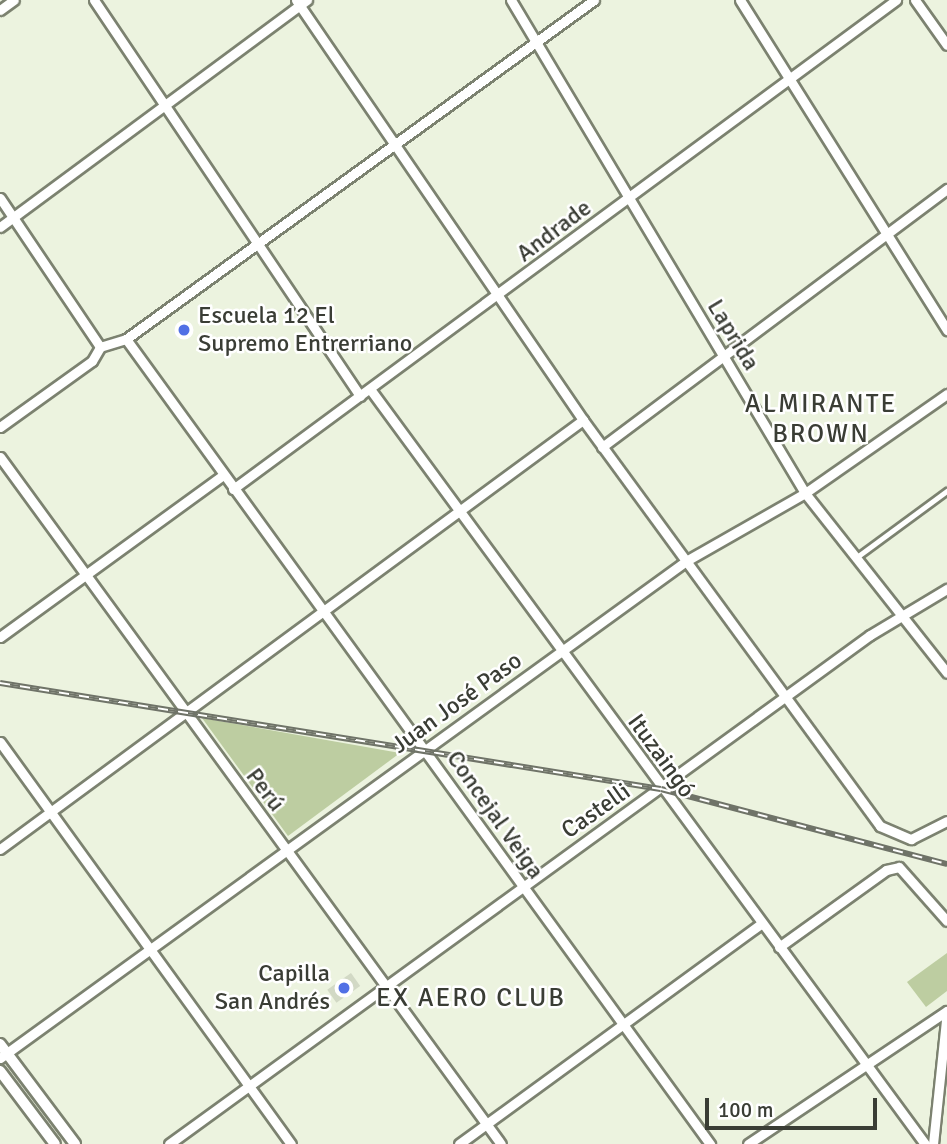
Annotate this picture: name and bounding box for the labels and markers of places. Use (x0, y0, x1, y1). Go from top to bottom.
place label: Escuela 12 El Supremo Entrerriano (198, 302, 412, 358)
marker: Escuela 12 El Supremo Entrerriano (176, 322, 192, 338)
place label: Capilla San Andrés (215, 960, 330, 1016)
marker: Capilla San Andrés (336, 980, 352, 996)

